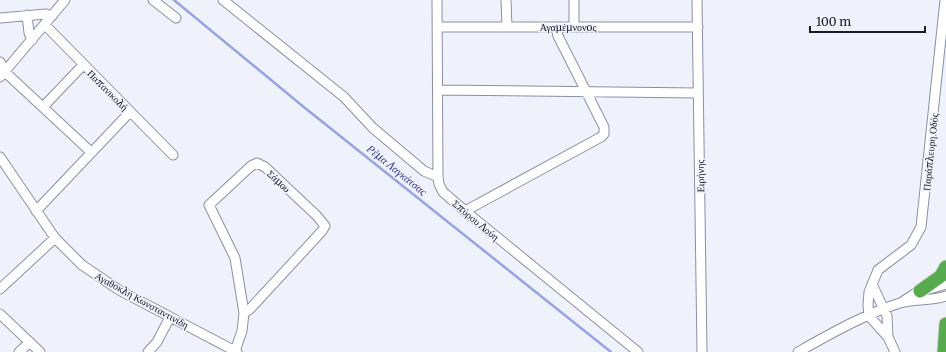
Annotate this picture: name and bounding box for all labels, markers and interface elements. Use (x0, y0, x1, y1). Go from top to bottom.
scale bar (810, 8, 925, 34)
text: 100 m (816, 14, 851, 29)
street label: Αγαμέμνονoς (540, 21, 596, 34)
street label: Παπανικολή (84, 67, 131, 114)
street label: Παράπλευρη Οδός (920, 112, 941, 192)
water label: Ρέμα Λαγκάτσας (363, 141, 430, 199)
street label: Ειρήνης (694, 159, 707, 192)
street label: Σάμου (264, 167, 293, 195)
street label: Σπύρου Λούη (450, 197, 502, 244)
street label: Αγαθοκλή Κωνσταντινίδη (92, 269, 191, 332)

